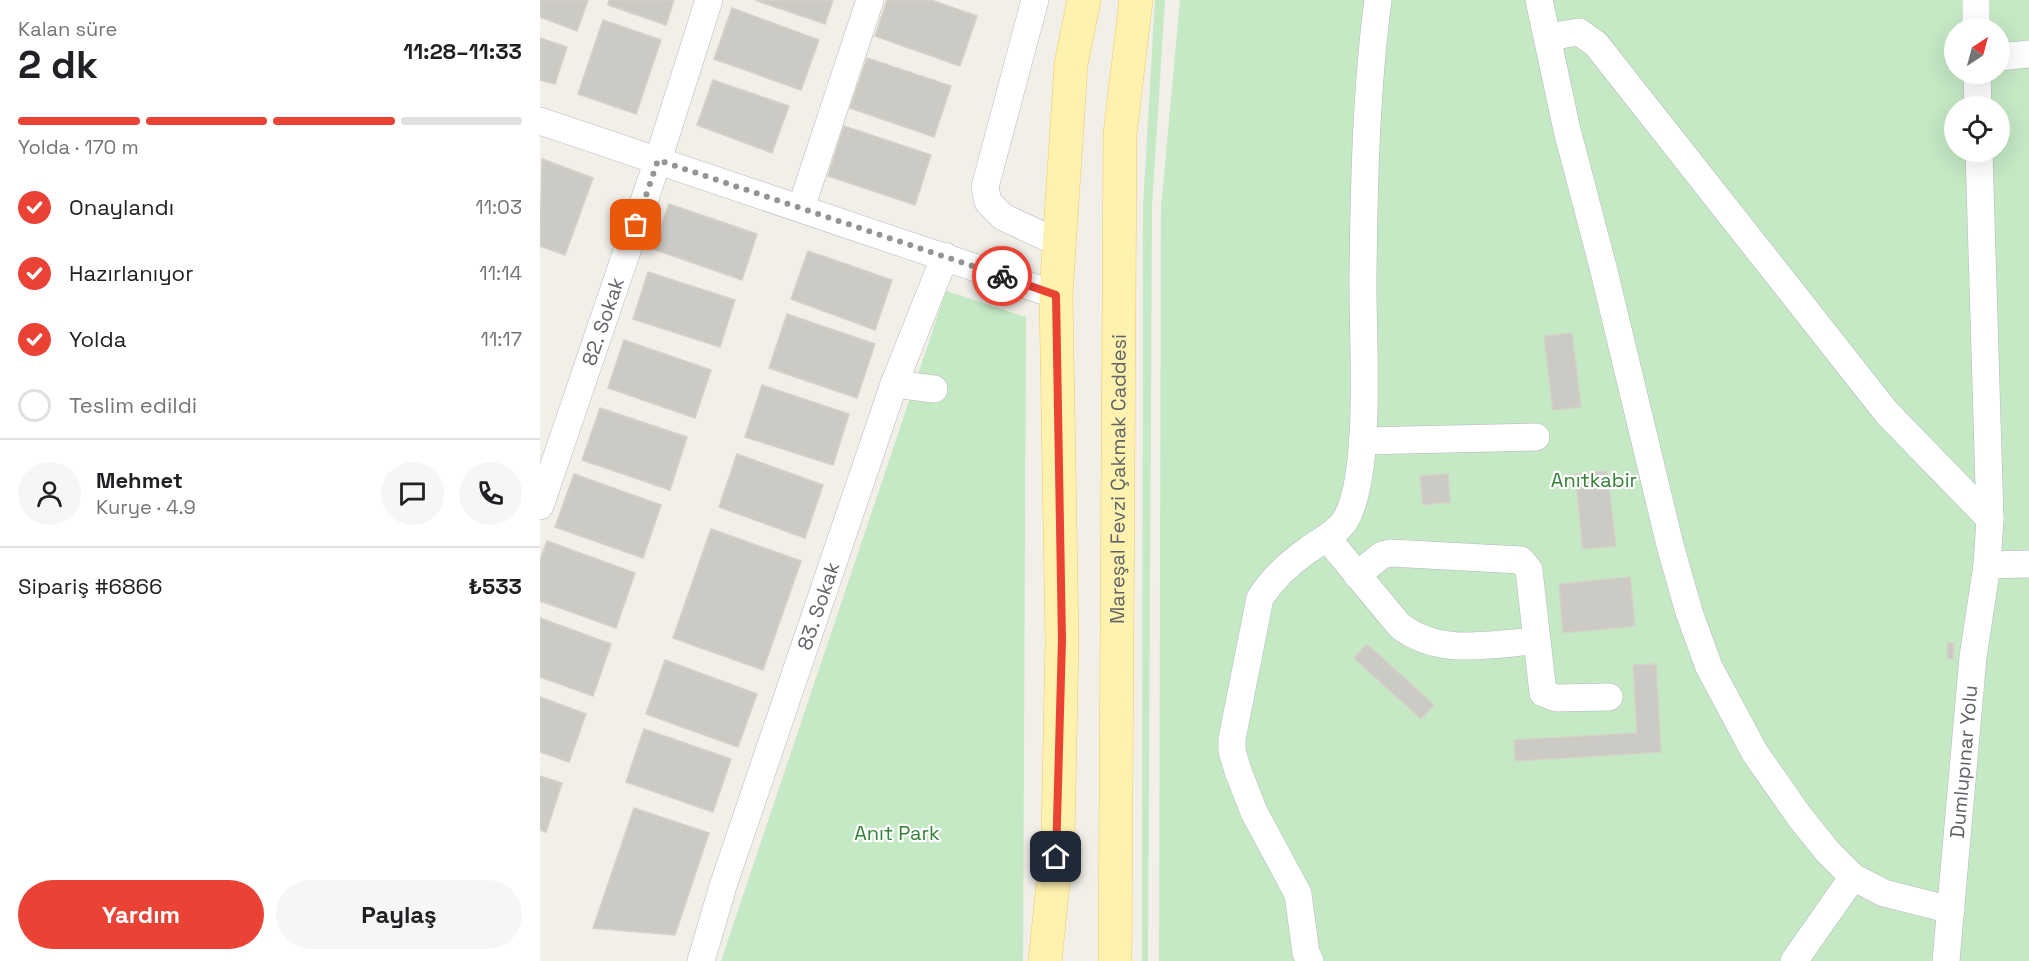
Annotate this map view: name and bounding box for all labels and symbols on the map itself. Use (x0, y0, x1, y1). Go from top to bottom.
north arrow (1944, 18, 2010, 84)
pin (610, 199, 661, 250)
courier (972, 246, 1032, 306)
street label: 82. Sokak (576, 274, 630, 369)
street label: Mareşal Fevzi Çakmak Caddesi (1104, 334, 1132, 624)
park label: Anıtkabir (1551, 467, 1637, 493)
street label: 83. Sokak (791, 558, 846, 653)
street label: Dumlupınar Yolu (1944, 684, 1983, 840)
park label: Anıt Park (854, 820, 940, 846)
pin (1030, 831, 1081, 882)

